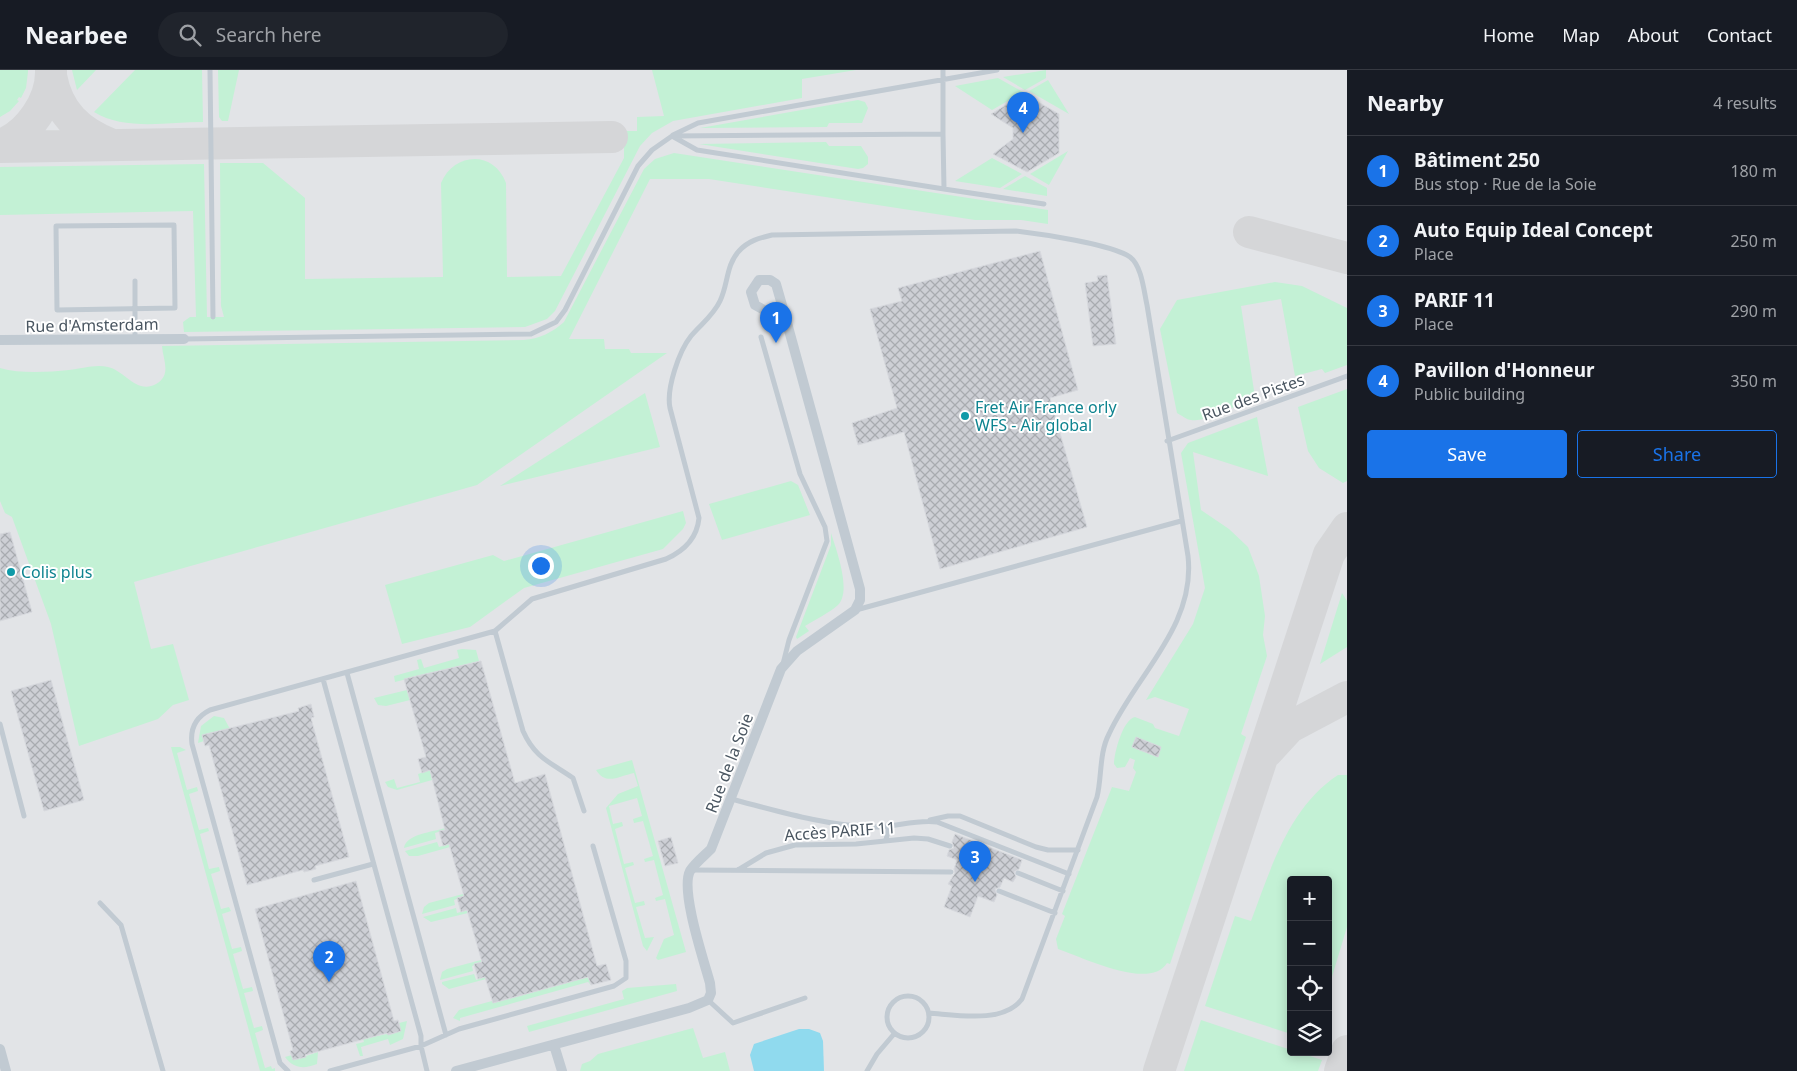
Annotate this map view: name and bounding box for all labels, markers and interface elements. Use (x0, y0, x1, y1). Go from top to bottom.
search box (158, 12, 508, 57)
text: Nearbee (25, 18, 128, 51)
icon: search (176, 21, 204, 49)
text: Search here (216, 22, 322, 48)
text: Home (1483, 23, 1534, 47)
text: Map (1562, 23, 1600, 47)
text: About (1628, 23, 1679, 47)
text: Contact (1707, 23, 1772, 47)
text: Nearby (1367, 89, 1443, 117)
pin: 4 (1007, 92, 1039, 133)
text: 4 results (1713, 92, 1777, 114)
text: Bâtiment 250 (1414, 147, 1540, 173)
text: 1 (1378, 160, 1388, 182)
text: 180 m (1730, 160, 1777, 182)
text: Bus stop · Rue de la Soie (1414, 173, 1597, 195)
text: Auto Equip Ideal Concept (1414, 217, 1653, 243)
text: 2 (1378, 230, 1388, 252)
text: 250 m (1730, 230, 1777, 252)
text: Place (1414, 243, 1454, 265)
text: PARIF 11 (1414, 287, 1495, 313)
text: 3 (1378, 300, 1388, 322)
text: 290 m (1730, 300, 1777, 322)
pin: 1 (760, 302, 792, 343)
street label: Rue d'Amsterdam (25, 313, 159, 337)
text: Place (1414, 313, 1454, 335)
text: Pavillon d'Honneur (1414, 357, 1595, 383)
street label: Rue des Pistes (1199, 368, 1307, 426)
text: 4 (1378, 370, 1388, 392)
text: 350 m (1730, 370, 1777, 392)
text: Public building (1414, 383, 1525, 405)
place label: Fret Air France orly WFS - Air global (975, 396, 1117, 436)
marker: Fret Air France orly WFS - Air global (959, 410, 971, 422)
button: Save (1367, 430, 1567, 478)
button: Share (1577, 430, 1777, 478)
your location (528, 553, 554, 579)
place label: Colis plus (21, 561, 92, 583)
marker: Colis plus (5, 566, 17, 578)
street label: Rue de la Soie (700, 710, 758, 816)
street label: Accès PARIF 11 (784, 816, 896, 846)
pin: 3 (959, 841, 991, 882)
map controls (1287, 876, 1332, 1056)
button: + (1287, 876, 1332, 921)
button: − (1287, 921, 1332, 966)
pin: 2 (313, 941, 345, 982)
button: locate (1287, 966, 1332, 1011)
button: layers (1287, 1011, 1332, 1056)

